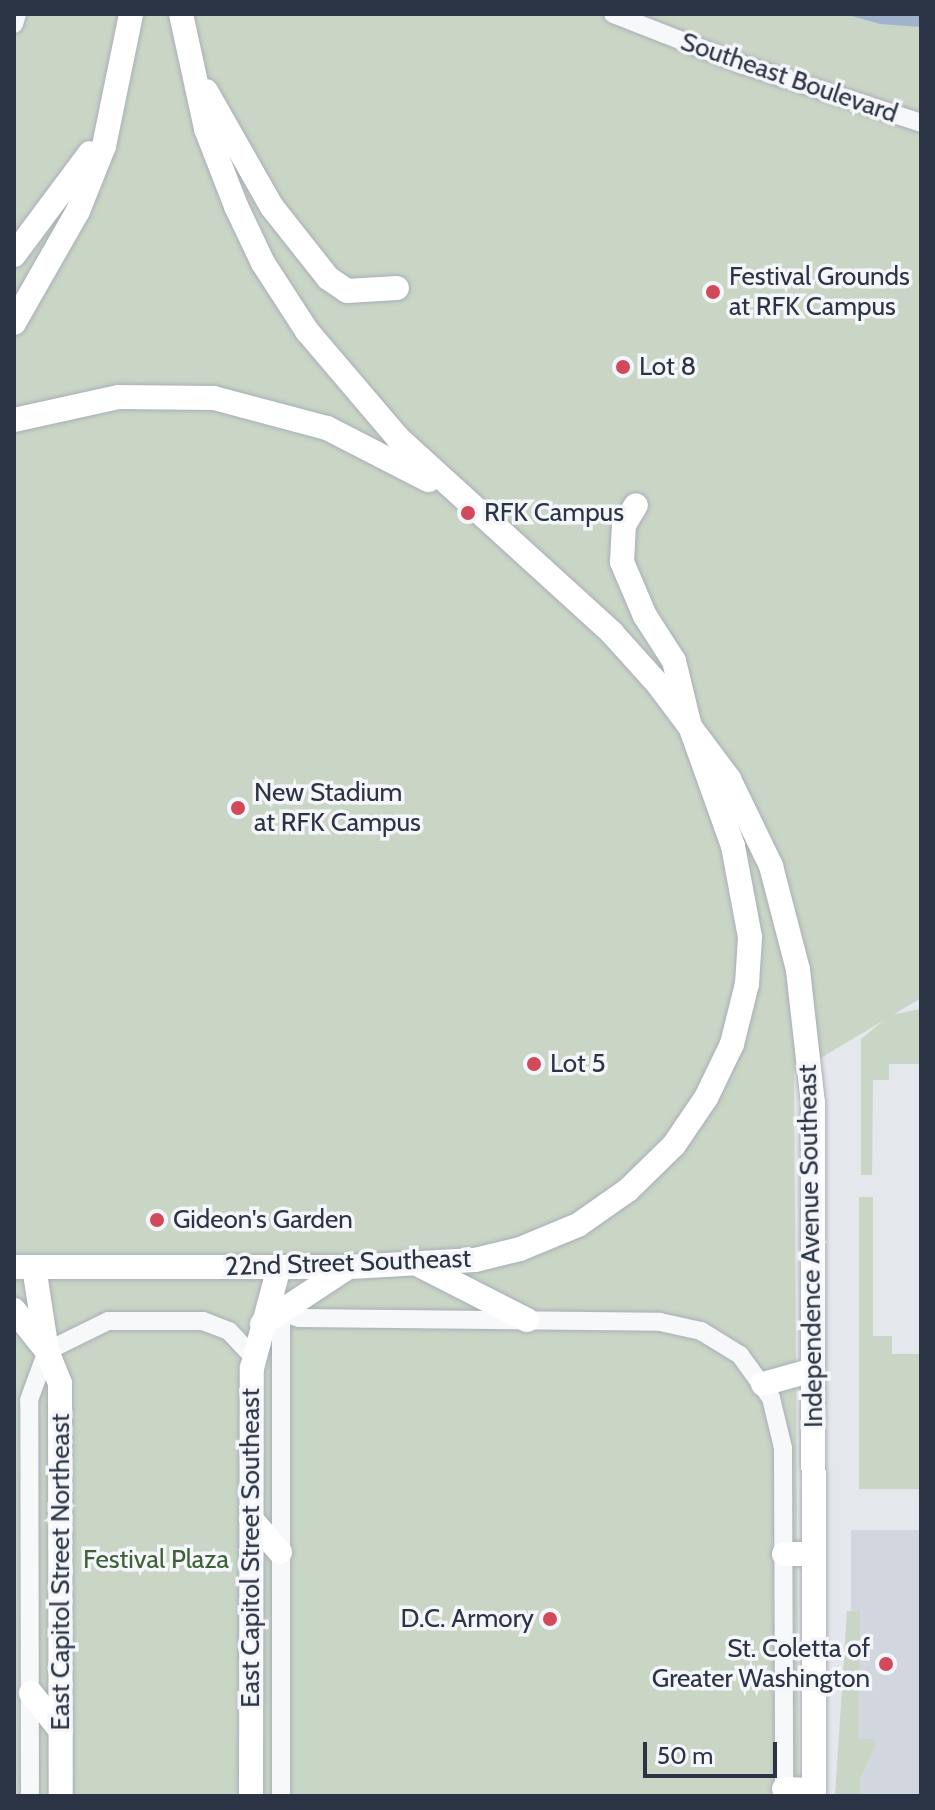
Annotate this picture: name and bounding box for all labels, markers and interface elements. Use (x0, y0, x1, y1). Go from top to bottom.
street label: Southeast Boulevard (677, 26, 901, 130)
place label: Festival Grounds at RFK Campus (729, 261, 910, 322)
marker: Festival Grounds at RFK Campus (704, 283, 722, 301)
place label: Lot 8 (639, 351, 696, 383)
marker: Lot 8 (614, 358, 632, 376)
place label: RFK Campus (484, 497, 624, 529)
marker: RFK Campus (459, 504, 477, 522)
place label: New Stadium at RFK Campus (254, 777, 421, 838)
marker: New Stadium at RFK Campus (229, 799, 247, 817)
place label: Lot 5 (550, 1048, 606, 1080)
marker: Lot 5 (525, 1055, 543, 1073)
street label: Independence Avenue Southeast (792, 1064, 830, 1428)
place label: Gideon's Garden (173, 1204, 353, 1236)
marker: Gideon's Garden (148, 1211, 166, 1229)
street label: 22nd Street Southeast (225, 1243, 471, 1283)
street label: East Capitol Street Southeast (235, 1388, 267, 1708)
street label: East Capitol Street Northeast (45, 1414, 77, 1730)
park label: Festival Plaza (83, 1544, 229, 1576)
place label: D.C. Armory (400, 1603, 534, 1635)
marker: D.C. Armory (541, 1610, 559, 1628)
place label: St. Coletta of Greater Washington (652, 1633, 870, 1694)
marker: St. Coletta of Greater Washington (877, 1655, 895, 1673)
scale bar (647, 1726, 781, 1776)
text: 50 m (657, 1741, 713, 1770)

